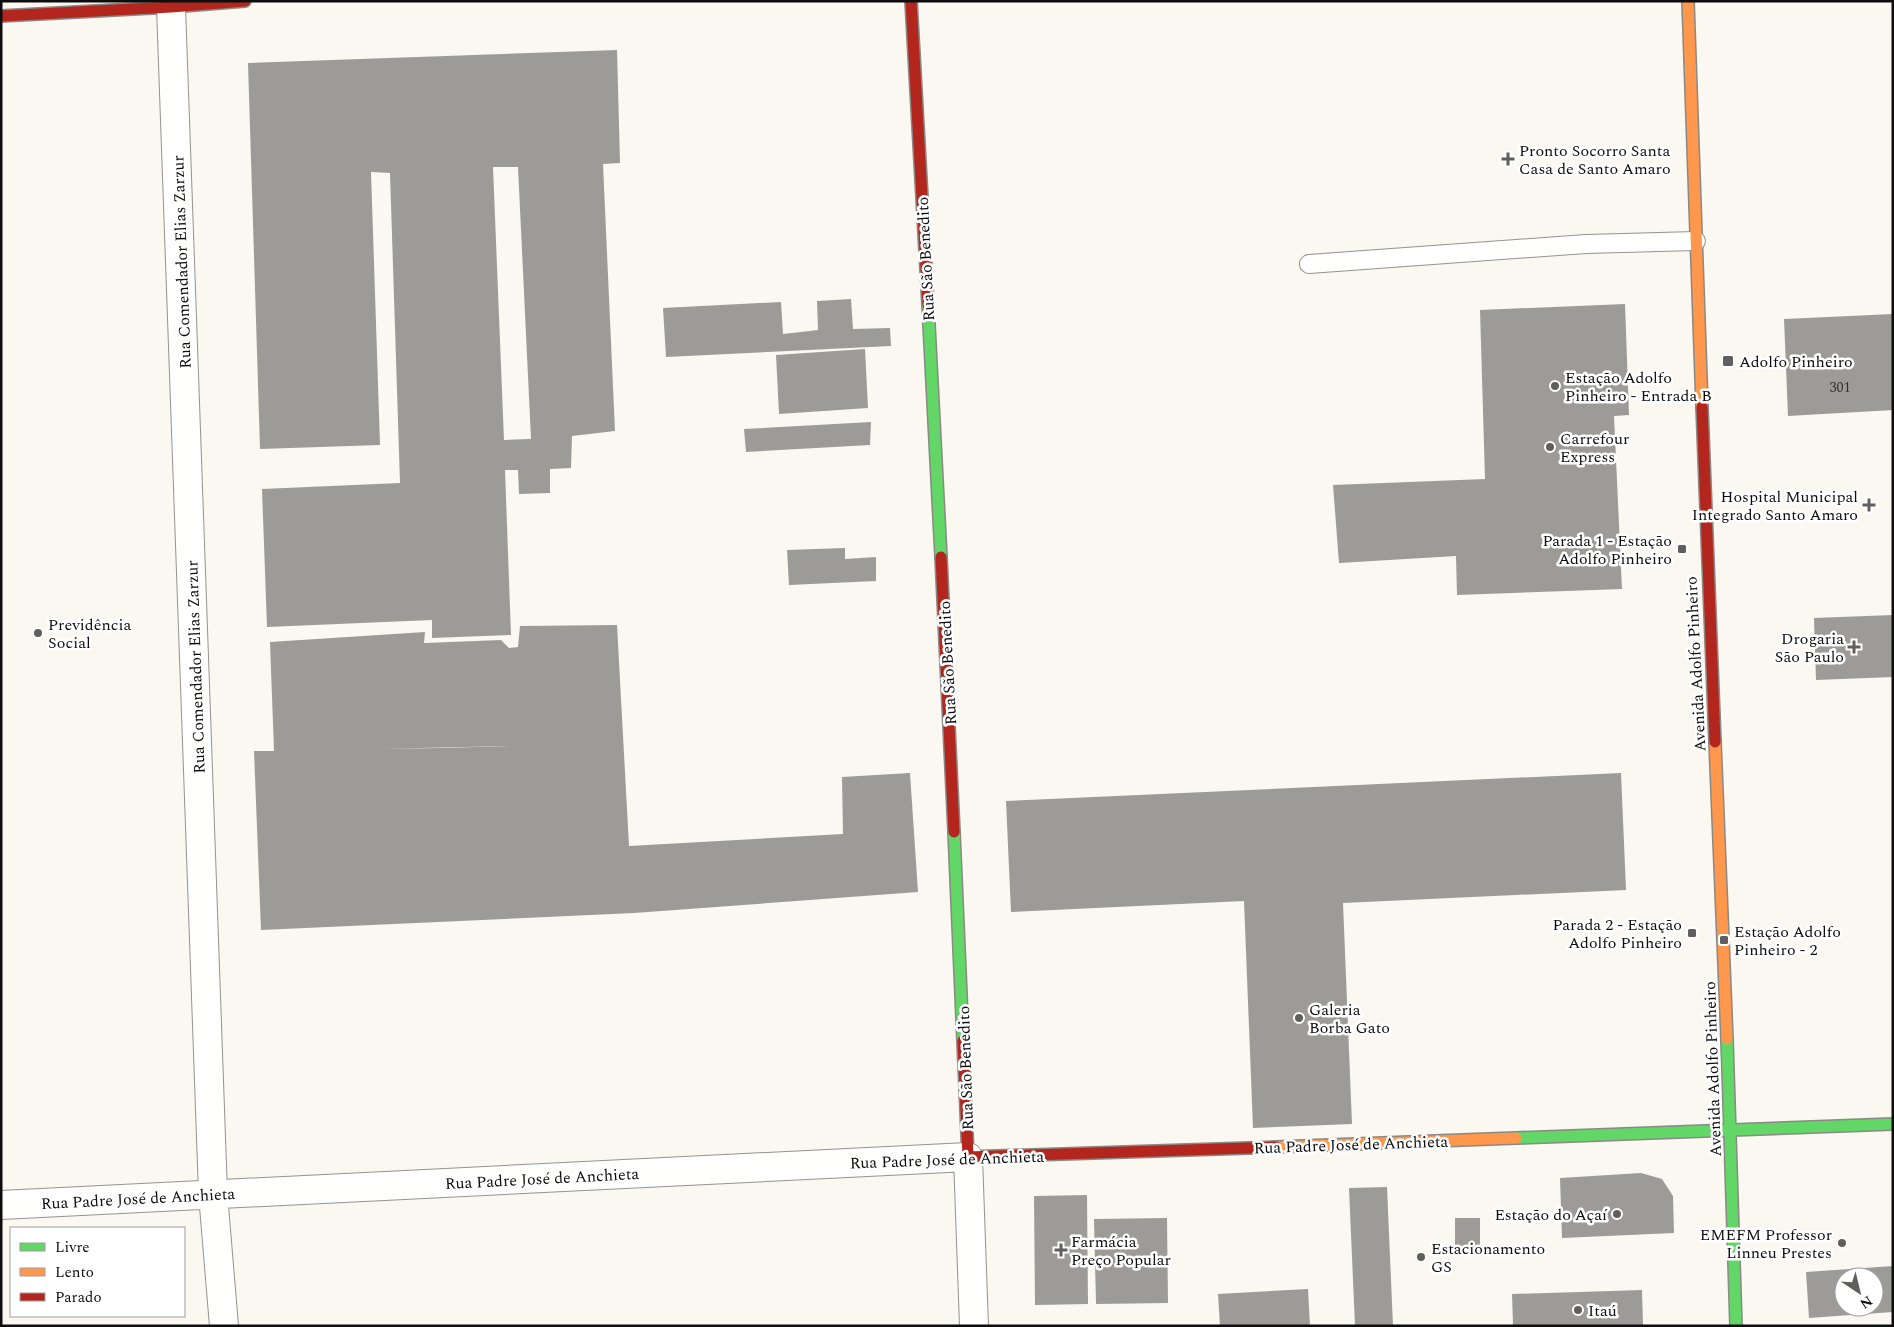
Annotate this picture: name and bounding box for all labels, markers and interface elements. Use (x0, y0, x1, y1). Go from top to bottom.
place label: Pronto Socorro Santa Casa de Santo Amaro (1519, 139, 1671, 181)
marker: Pronto Socorro Santa Casa de Santo Amaro (1501, 152, 1515, 166)
street label: Rua Comendador Elias Zarzur (166, 155, 198, 369)
street label: Rua São Benedito (911, 196, 941, 322)
place label: Adolfo Pinheiro (1739, 350, 1853, 374)
marker: Adolfo Pinheiro (1721, 354, 1735, 368)
place label: Estação Adolfo Pinheiro - Entrada B (1565, 366, 1712, 408)
house number: 301 (1830, 377, 1851, 398)
marker: Estação Adolfo Pinheiro - Entrada B (1549, 380, 1561, 392)
place label: Carrefour Express (1560, 427, 1629, 469)
marker: Carrefour Express (1544, 441, 1556, 453)
place label: Hospital Municipal Integrado Santo Amaro (1692, 485, 1858, 527)
marker: Hospital Municipal Integrado Santo Amaro (1862, 498, 1876, 512)
place label: Parada 1 - Estação Adolfo Pinheiro (1542, 529, 1672, 571)
marker: Parada 1 - Estação Adolfo Pinheiro (1676, 543, 1688, 555)
street label: Rua Comendador Elias Zarzur (180, 560, 212, 774)
street label: Avenida Adolfo Pinheiro (1679, 576, 1713, 752)
street label: Rua São Benedito (933, 600, 963, 726)
place label: Previdência Social (48, 613, 132, 655)
marker: Previdência Social (32, 627, 44, 639)
place label: Drogaria São Paulo (1775, 627, 1844, 669)
marker: Drogaria São Paulo (1848, 641, 1860, 653)
place label: Parada 2 - Estação Adolfo Pinheiro (1552, 913, 1682, 955)
place label: Estação Adolfo Pinheiro - 2 (1734, 920, 1841, 962)
marker: Parada 2 - Estação Adolfo Pinheiro (1686, 927, 1698, 939)
marker: Estação Adolfo Pinheiro - 2 (1718, 934, 1730, 946)
street label: Avenida Adolfo Pinheiro (1698, 981, 1728, 1157)
place label: Galeria Borba Gato (1309, 998, 1390, 1040)
street label: Rua São Benedito (952, 1005, 980, 1131)
marker: Galeria Borba Gato (1293, 1012, 1305, 1024)
street label: Rua Padre José de Anchieta (1253, 1130, 1449, 1160)
street label: Rua Padre José de Anchieta (849, 1145, 1045, 1175)
street label: Rua Padre José de Anchieta (444, 1162, 640, 1196)
street label: Rua Padre José de Anchieta (40, 1182, 236, 1216)
place label: Estação do Açaí (1494, 1203, 1608, 1227)
marker: Estação do Açaí (1611, 1208, 1623, 1220)
place label: EMEFM Professor Linneu Prestes (1700, 1223, 1832, 1265)
legend (10, 1227, 185, 1317)
place label: Farmácia Preço Popular (1071, 1230, 1171, 1272)
text: Livre (55, 1236, 90, 1259)
place label: Estacionamento GS (1431, 1237, 1545, 1279)
marker: EMEFM Professor Linneu Prestes (1836, 1237, 1848, 1249)
marker: Farmácia Preço Popular (1055, 1244, 1067, 1256)
marker: Estacionamento GS (1415, 1251, 1427, 1263)
text: Lento (55, 1261, 94, 1284)
north arrow (1834, 1267, 1884, 1317)
text: Parado (55, 1286, 102, 1309)
text: N (1855, 1290, 1877, 1314)
place label: Itaú (1588, 1299, 1617, 1323)
marker: Itaú (1572, 1304, 1584, 1316)

